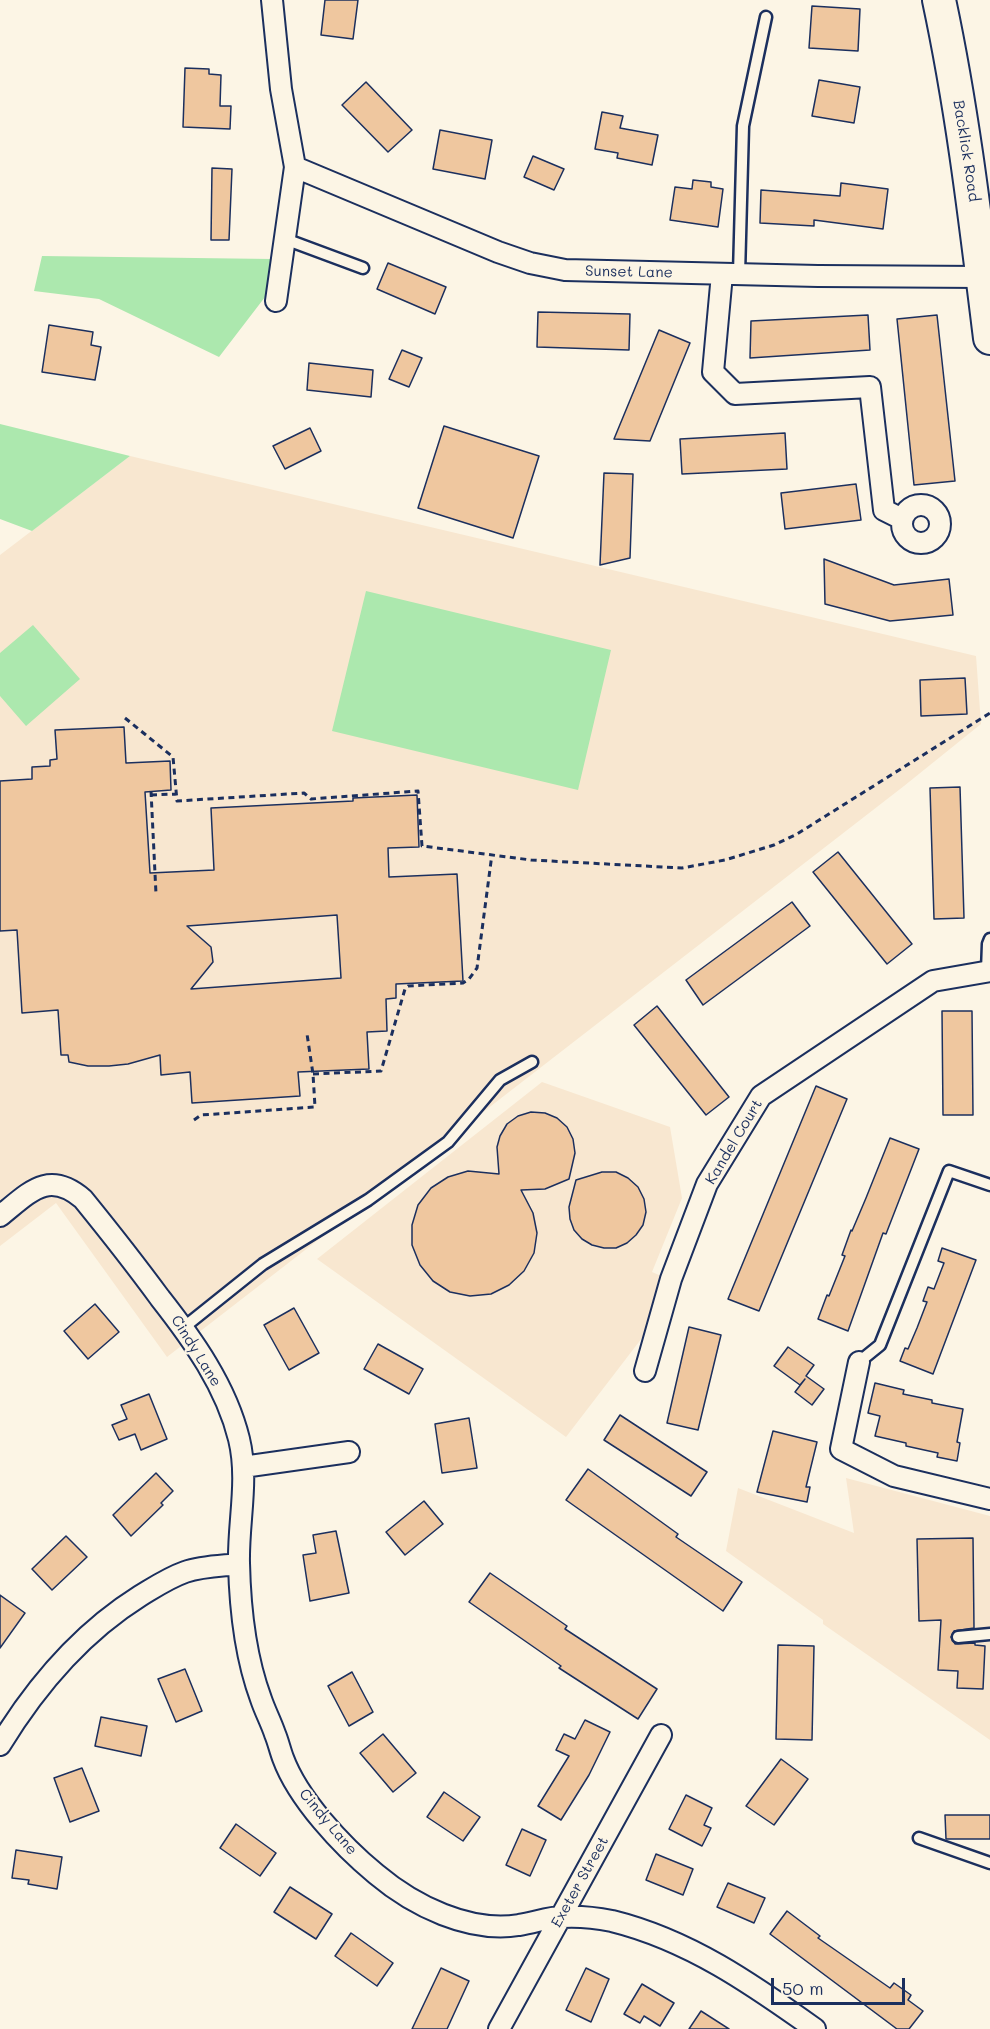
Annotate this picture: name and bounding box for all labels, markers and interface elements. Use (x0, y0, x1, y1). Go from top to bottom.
street label: Backlick Road (949, 99, 983, 203)
street label: Sunset Lane (585, 262, 673, 282)
street label: Kandel Court (702, 1096, 766, 1188)
street label: Cindy Lane (167, 1312, 225, 1390)
street label: Cindy Lane (295, 1785, 361, 1859)
street label: Exeter Street (548, 1833, 612, 1931)
scale bar (774, 1966, 908, 2004)
text: 50 m (782, 1976, 824, 2000)

